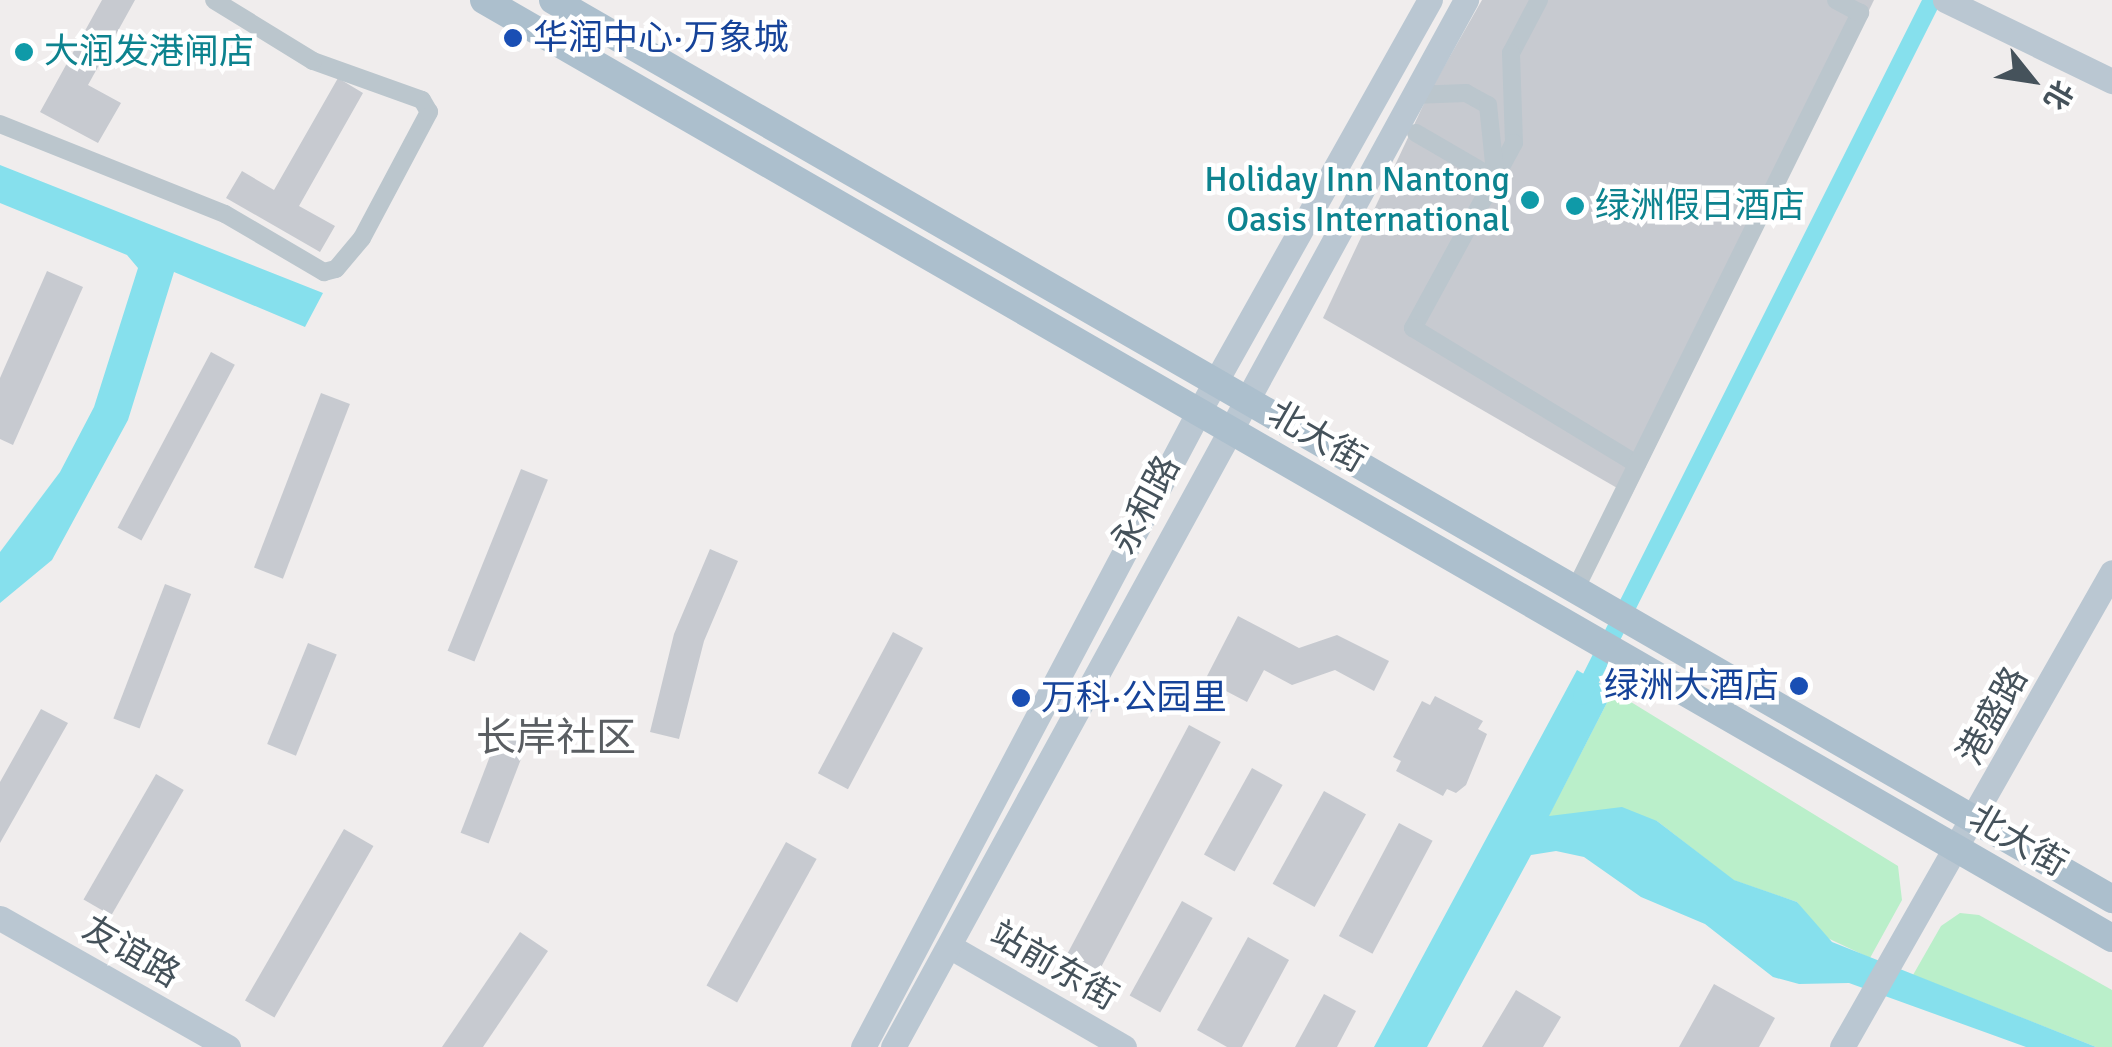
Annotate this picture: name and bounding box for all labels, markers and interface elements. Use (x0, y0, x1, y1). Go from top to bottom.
place label: 华润中心·万象城 (533, 17, 789, 59)
marker: 华润中心·万象城 (502, 27, 524, 49)
north arrow (1982, 30, 2082, 130)
place label: 大润发港闸店 (44, 31, 254, 73)
marker: 大润发港闸店 (13, 41, 35, 63)
text: 北 (2036, 74, 2080, 116)
place label: Holiday Inn Nantong Oasis International (1204, 159, 1510, 241)
place label: 绿洲假日酒店 (1595, 185, 1805, 227)
marker: Holiday Inn Nantong Oasis International (1519, 189, 1541, 211)
marker: 绿洲假日酒店 (1564, 195, 1586, 217)
street label: 北大街 (1261, 393, 1373, 481)
street label: 永和路 (1103, 449, 1189, 561)
street label: 港盛路 (1949, 660, 2037, 772)
place label: 绿洲大酒店 (1604, 665, 1779, 707)
marker: 绿洲大酒店 (1788, 675, 1810, 697)
place label: 万科·公园里 (1041, 677, 1227, 719)
marker: 万科·公园里 (1010, 687, 1032, 709)
district label: 长岸社区 (476, 714, 636, 762)
street label: 北大街 (1962, 797, 2074, 885)
street label: 友谊路 (75, 908, 187, 996)
street label: 站前东街 (983, 913, 1125, 1019)

